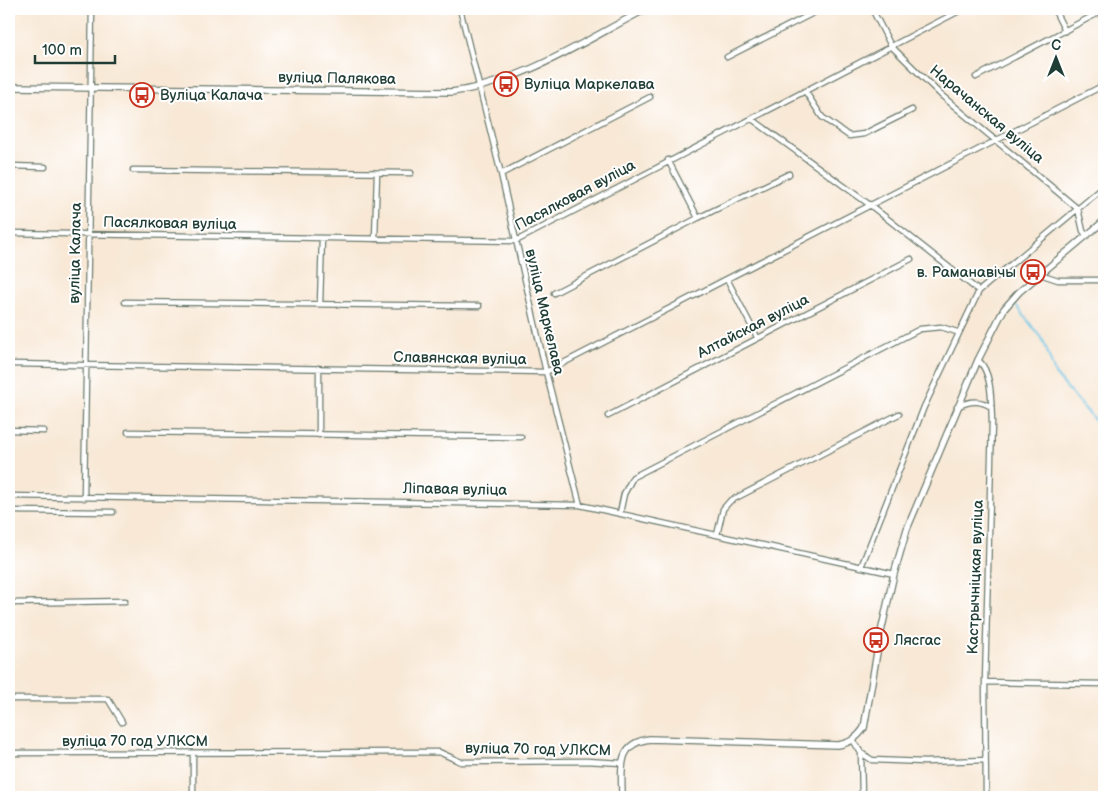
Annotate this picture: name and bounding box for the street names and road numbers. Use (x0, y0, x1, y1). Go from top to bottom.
street label: Нарачанская вуліца (926, 61, 1048, 168)
street label: вуліца Палякова (278, 68, 396, 89)
street label: Пасялковая вуліца (512, 156, 639, 235)
street label: вуліца Калача (65, 202, 86, 304)
street label: Пасялковая вуліца (103, 213, 237, 234)
street label: вуліца Маркелава (521, 247, 568, 377)
street label: Алтайская вуліца (693, 290, 812, 363)
street label: Славянская вуліца (393, 348, 527, 369)
street label: Ліпавая вуліца (402, 479, 508, 500)
street label: Кастрычніцкая вуліца (963, 499, 988, 655)
street label: вуліца 70 год УЛКСМ (62, 732, 208, 751)
street label: вуліца 70 год УЛКСМ (465, 739, 611, 760)

